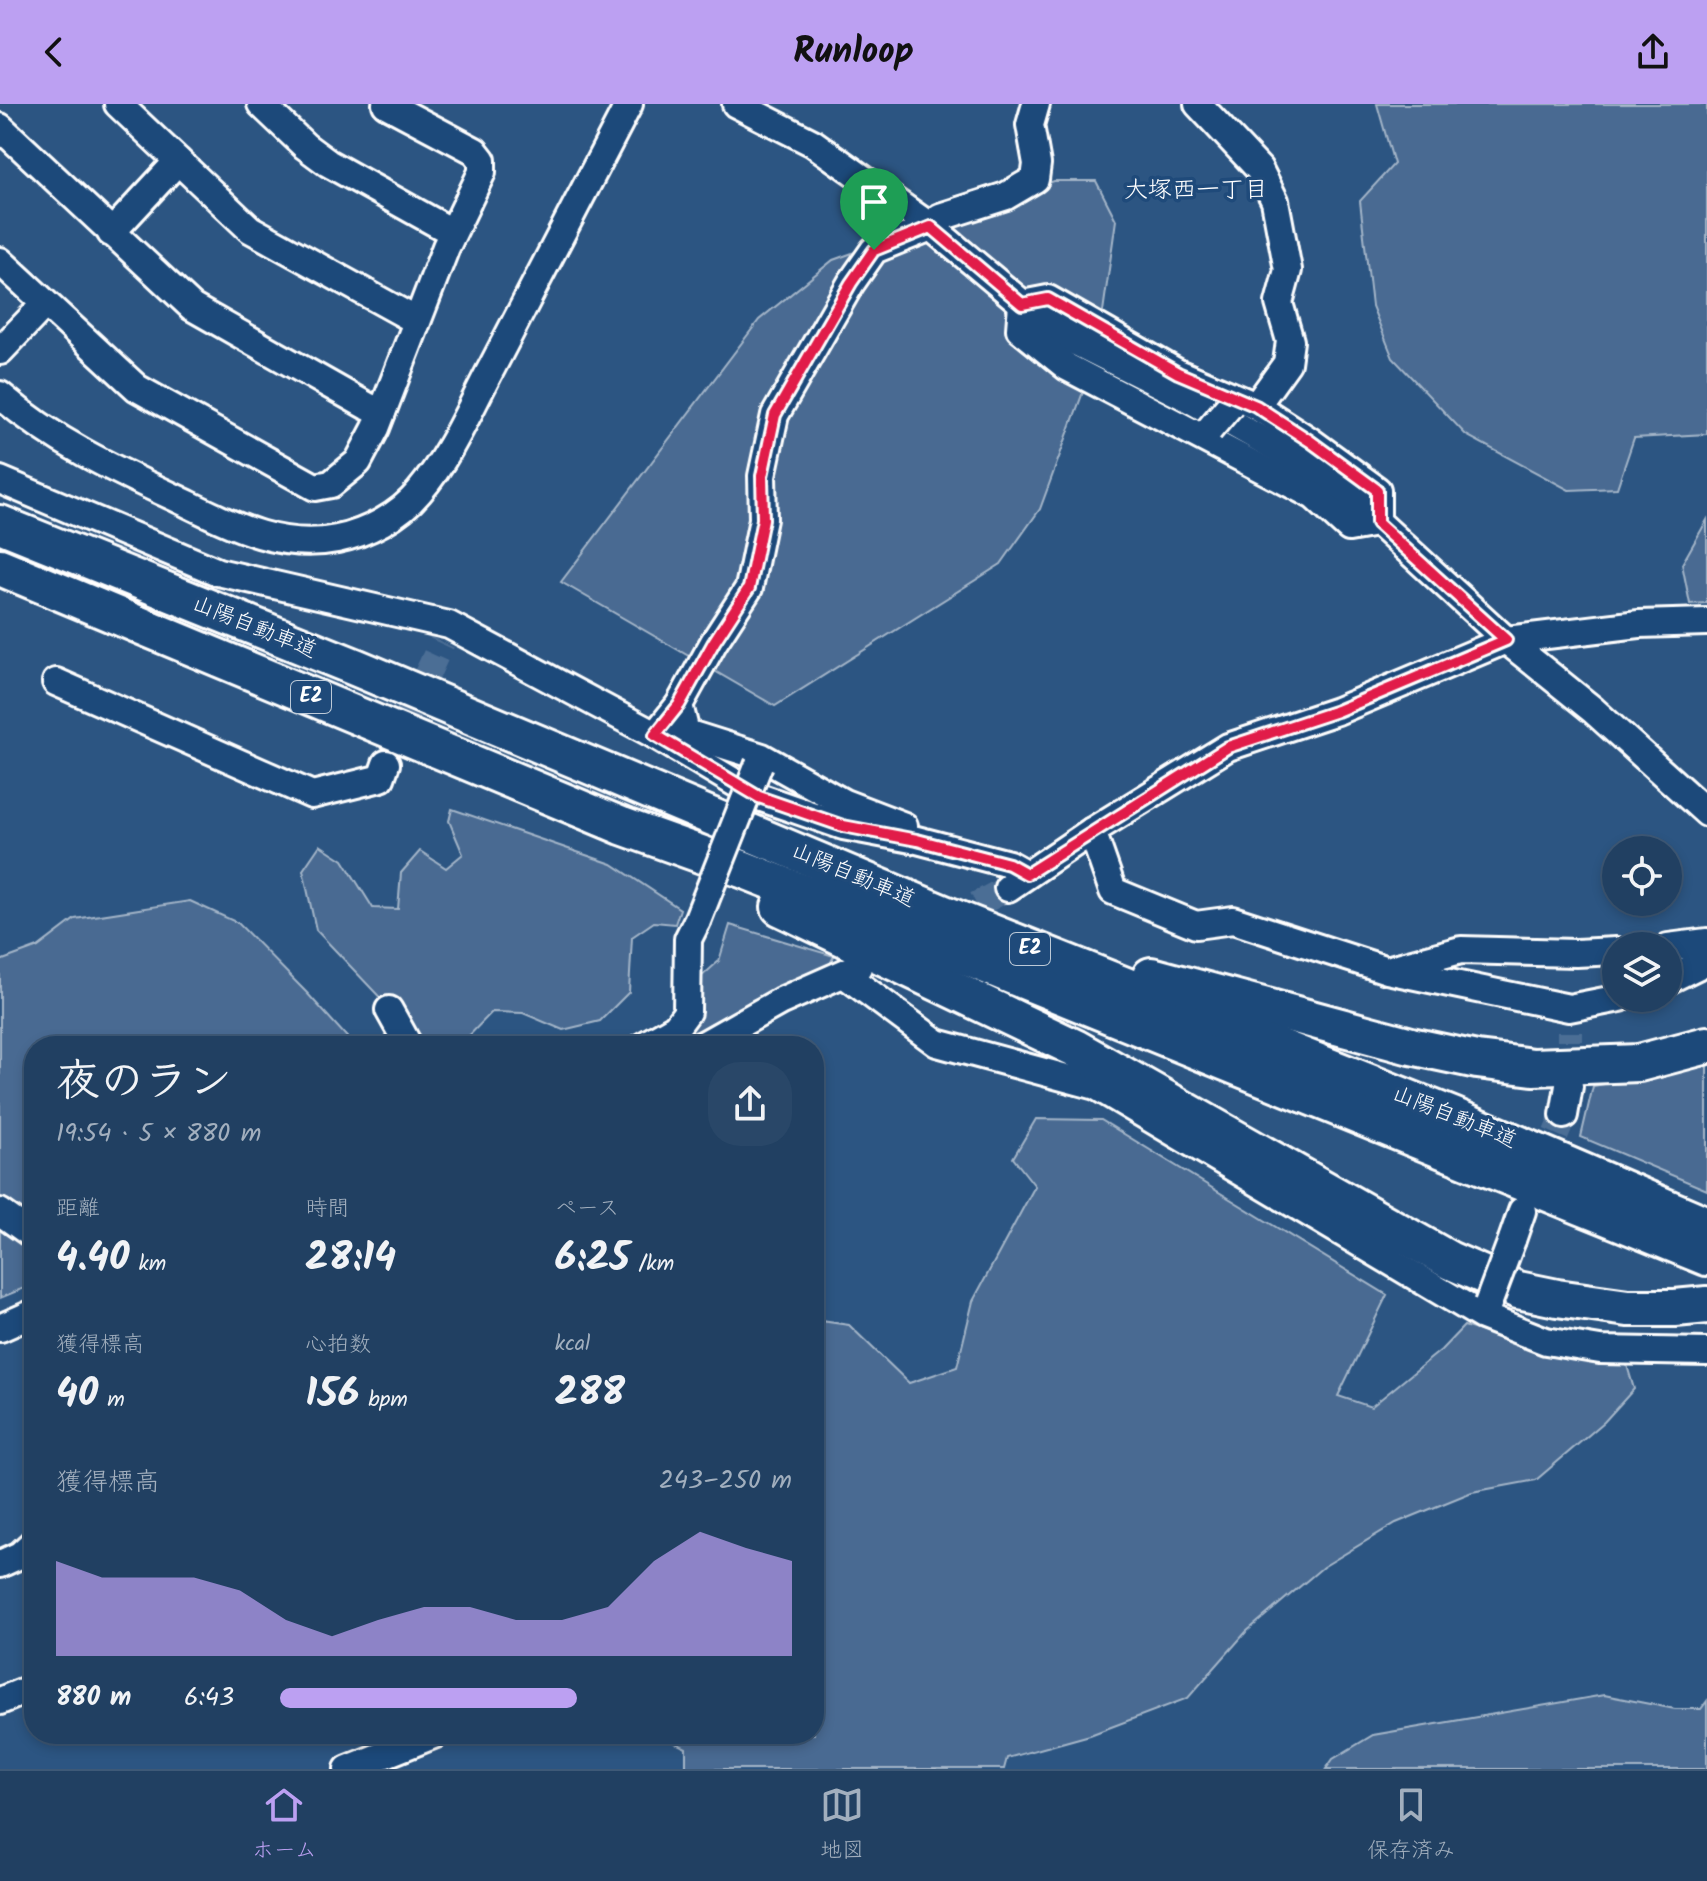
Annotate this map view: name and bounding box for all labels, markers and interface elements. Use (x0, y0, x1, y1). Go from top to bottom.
text: Runloop (793, 24, 914, 81)
icon: back (32, 30, 76, 74)
icon: share (1631, 30, 1675, 74)
pin (840, 168, 908, 250)
district label: 大塚西一丁目 (1124, 171, 1268, 210)
icon: arrive (852, 180, 896, 224)
street label: 山陽自動車道 (186, 587, 322, 669)
road number: E2 (291, 681, 331, 713)
street label: 山陽自動車道 (785, 834, 921, 918)
map controls (1602, 836, 1682, 1012)
button: locate (1602, 836, 1682, 916)
button: layers (1602, 932, 1682, 1012)
road number: E2 (1010, 933, 1050, 965)
text: 夜のラン (56, 1048, 232, 1118)
button: share (708, 1062, 792, 1146)
street label: 山陽自動車道 (1386, 1077, 1522, 1159)
text: 19:54 · 5 × 880 m (56, 1113, 261, 1155)
text: 距離 (56, 1192, 100, 1227)
text: 時間 (305, 1192, 349, 1227)
text: ペース (555, 1192, 619, 1227)
text: 4.40 (56, 1227, 130, 1291)
text: 28:14 (305, 1227, 396, 1291)
text: 6:25 (555, 1227, 630, 1291)
text: km (130, 1247, 166, 1282)
text: /km (630, 1247, 674, 1282)
text: kcal (555, 1327, 590, 1362)
text: 獲得標高 (56, 1328, 144, 1363)
text: 心拍数 (305, 1328, 371, 1363)
text: 288 (555, 1362, 625, 1426)
text: 40 (56, 1363, 98, 1427)
text: 156 (305, 1363, 359, 1427)
text: m (98, 1383, 125, 1418)
text: bpm (359, 1383, 408, 1418)
text: 243–250 m (659, 1460, 792, 1502)
text: 獲得標高 (56, 1462, 160, 1504)
text: 880 m (56, 1677, 131, 1719)
text: 6:43 (184, 1677, 234, 1719)
tab: ホーム (252, 1783, 317, 1869)
tab: 地図 (820, 1783, 864, 1869)
tab: 保存済み (1367, 1783, 1455, 1869)

